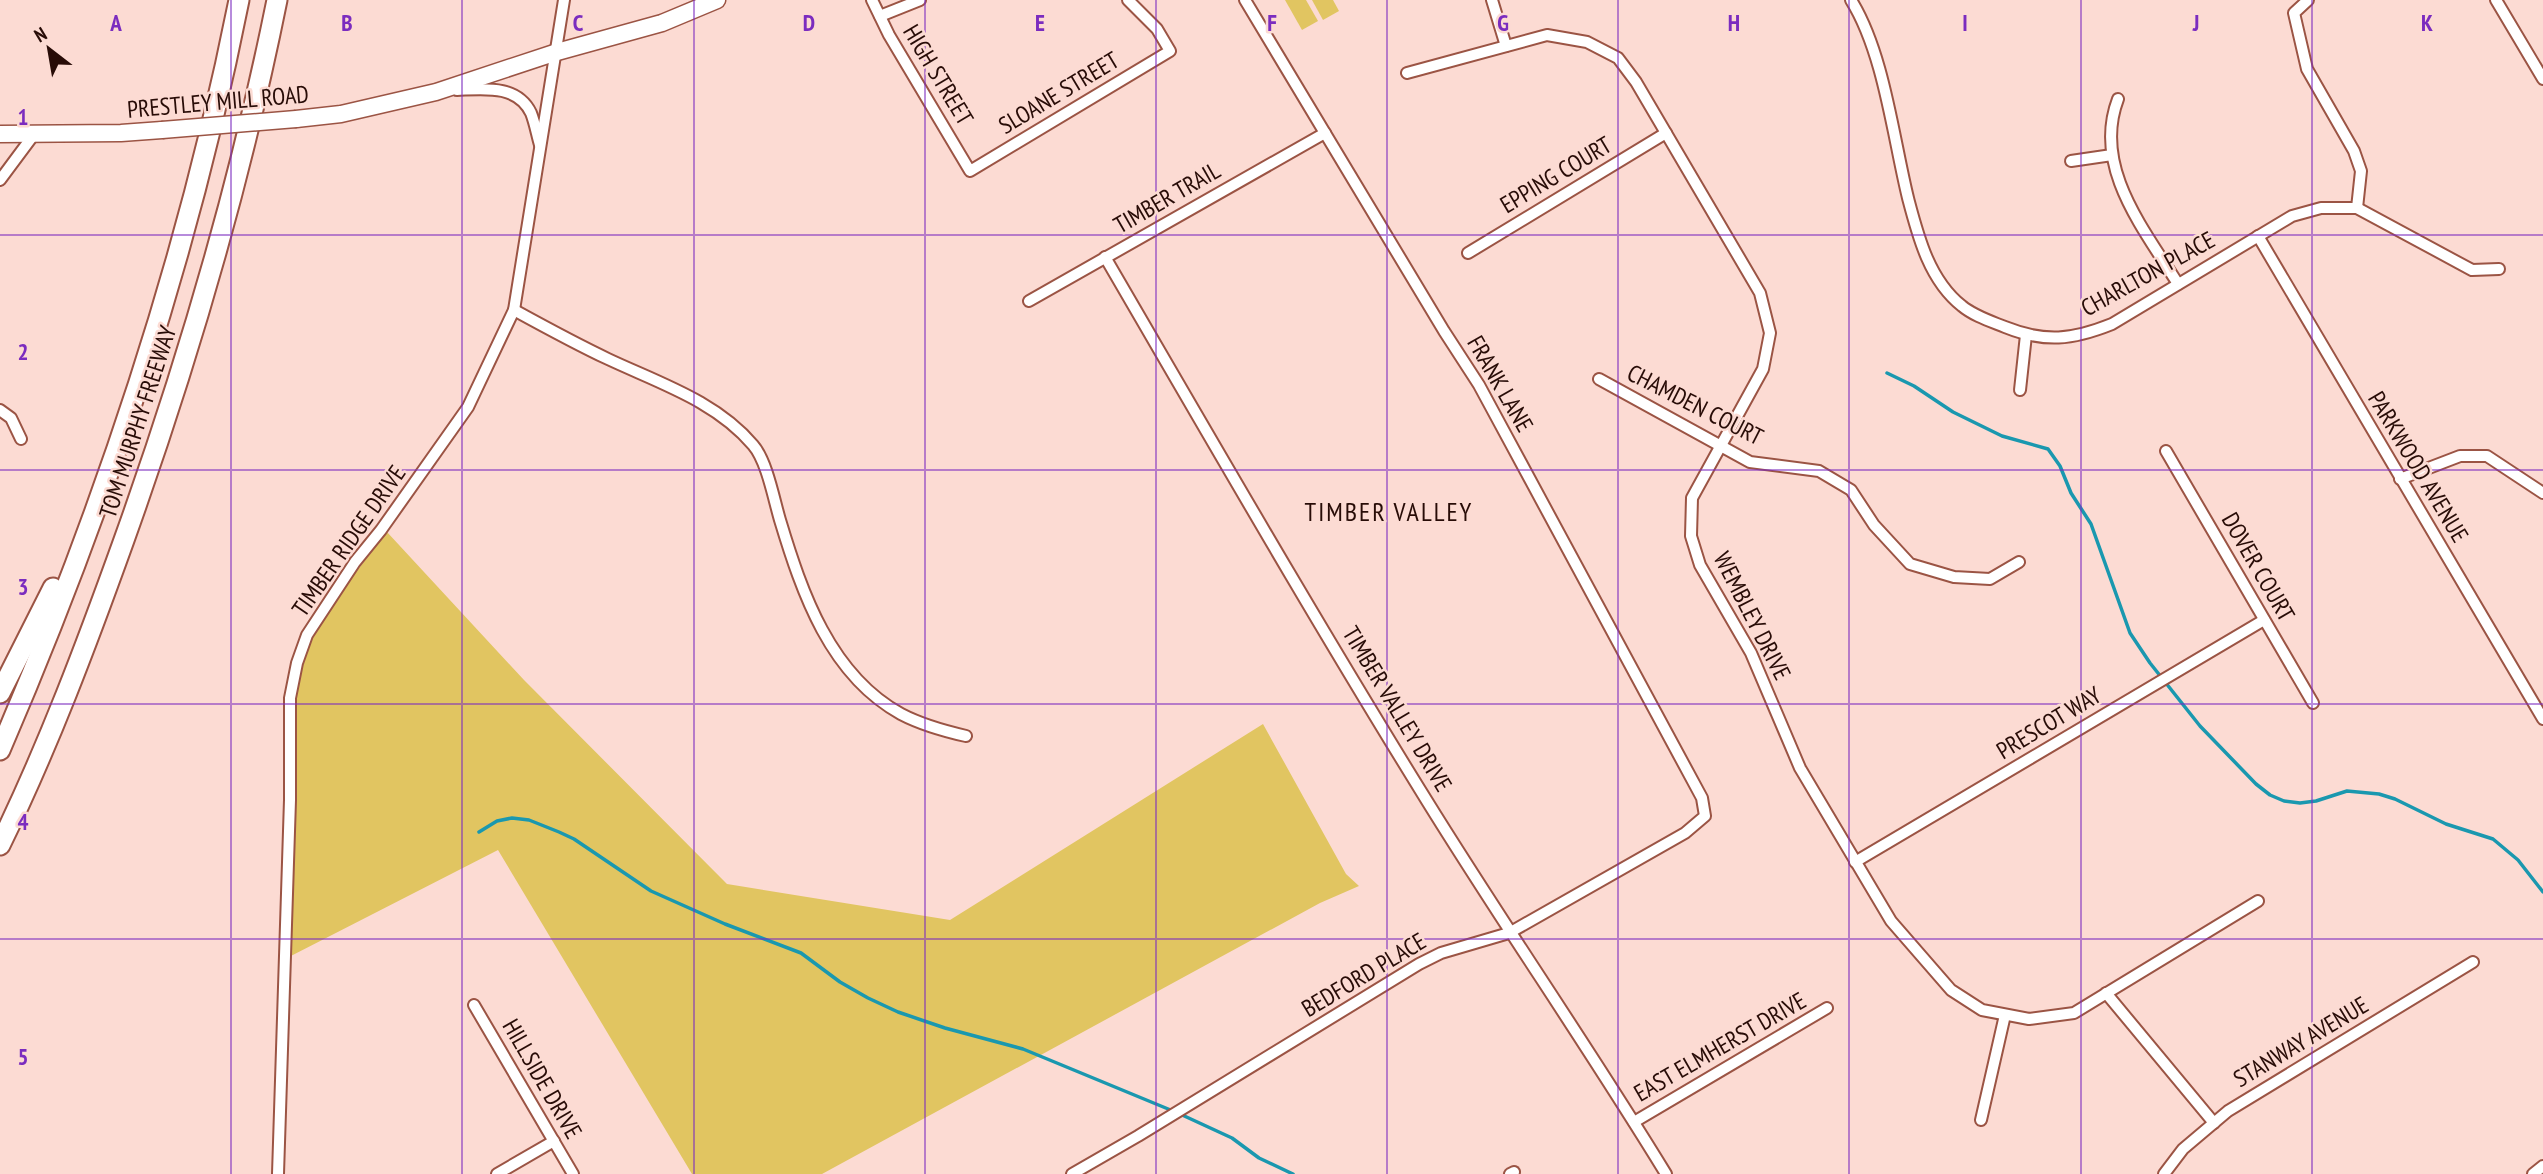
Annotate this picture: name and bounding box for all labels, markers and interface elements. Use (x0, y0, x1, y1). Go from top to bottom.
text: A (109, 8, 122, 37)
text: B (341, 8, 353, 37)
text: C (573, 8, 584, 37)
text: D (803, 8, 815, 37)
text: E (1035, 8, 1045, 37)
text: F (1267, 8, 1277, 37)
text: G (1497, 8, 1509, 37)
text: H (1728, 8, 1740, 37)
text: I (1962, 8, 1968, 37)
text: J (2192, 8, 2199, 37)
text: K (2421, 8, 2433, 37)
north arrow (14, 14, 84, 84)
street label: HIGH STREET (896, 19, 981, 131)
text: N (30, 21, 51, 47)
street label: SLOANE STREET (993, 44, 1125, 141)
street label: PRESTLEY MILL ROAD (126, 78, 310, 125)
text: 1 (18, 102, 29, 131)
street label: EPPING COURT (1494, 129, 1617, 220)
street label: TIMBER TRAIL (1108, 155, 1226, 240)
street label: CHARLTON PLACE (2075, 224, 2220, 323)
street label: TOM MURPHY FREEWAY (92, 322, 183, 522)
street label: FRANK LANE (1460, 330, 1540, 437)
text: 2 (18, 337, 29, 366)
street label: CHAMDEN COURT (1622, 357, 1769, 452)
street label: PARKWOOD AVENUE (2361, 386, 2476, 548)
street label: TIMBER RIDGE DRIVE (285, 459, 412, 622)
district label: TIMBER VALLEY (1305, 495, 1473, 528)
street label: DOVER COURT (2215, 507, 2302, 627)
street label: WEMBLEY DRIVE (1707, 546, 1798, 685)
text: 3 (18, 572, 29, 601)
street label: TIMBER VALLEY DRIVE (1336, 620, 1459, 797)
street label: PRESCOT WAY (1991, 679, 2107, 766)
text: 4 (18, 807, 29, 836)
street label: BEDFORD PLACE (1296, 925, 1432, 1024)
street label: EAST ELMHERST DRIVE (1628, 985, 1811, 1108)
street label: STANWAY AVENUE (2228, 989, 2374, 1094)
street label: HILLSIDE DRIVE (496, 1013, 589, 1144)
text: 5 (18, 1042, 29, 1071)

